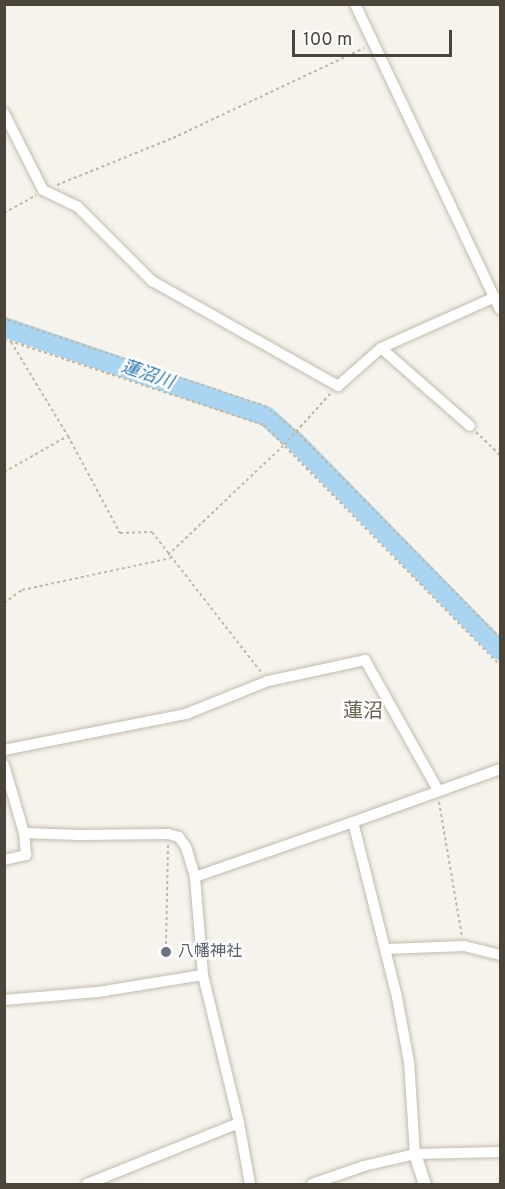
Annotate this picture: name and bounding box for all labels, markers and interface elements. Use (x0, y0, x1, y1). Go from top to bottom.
scale bar (295, 18, 456, 56)
text: 100 m (303, 29, 352, 52)
water label: 蓮沼川 (118, 357, 176, 395)
district label: 蓮沼 (343, 700, 383, 724)
place label: 八幡神社 (178, 942, 242, 962)
marker: 八幡神社 (159, 945, 173, 959)

